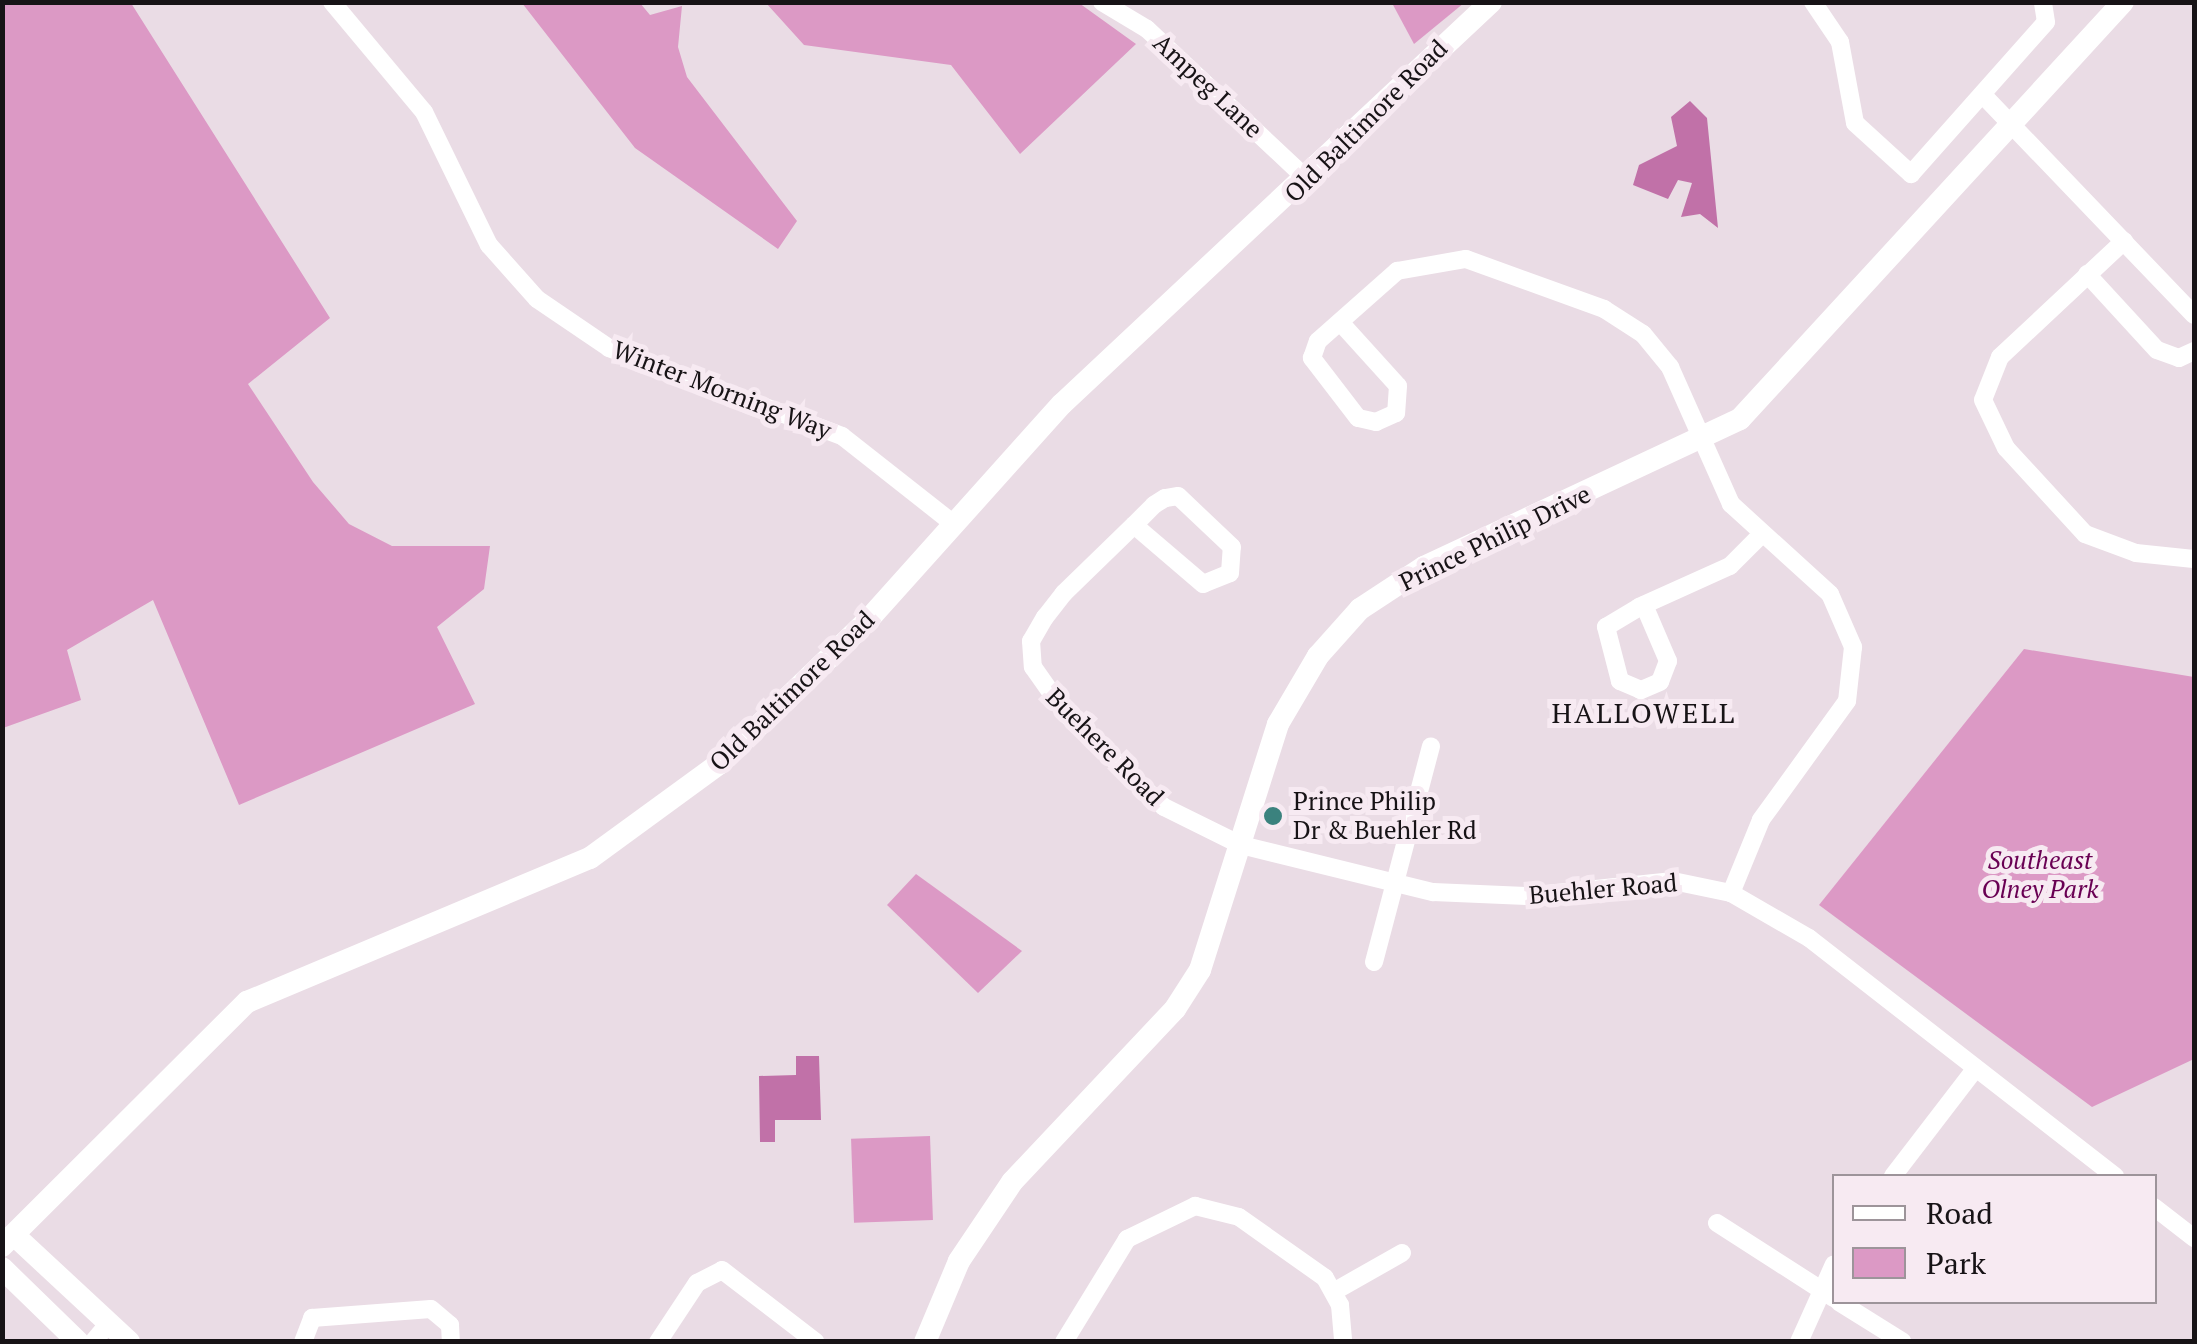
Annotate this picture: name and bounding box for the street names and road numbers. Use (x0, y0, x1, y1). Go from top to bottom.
street label: Ampeg Lane (1147, 28, 1269, 144)
street label: Old Baltimore Road (1278, 33, 1454, 209)
street label: Winter Morning Way (608, 334, 836, 446)
street label: Prince Philip Drive (1395, 479, 1595, 597)
street label: Old Baltimore Road (703, 605, 881, 777)
street label: Buehere Road (1040, 682, 1170, 812)
street label: Buehler Road (1528, 868, 1678, 910)

